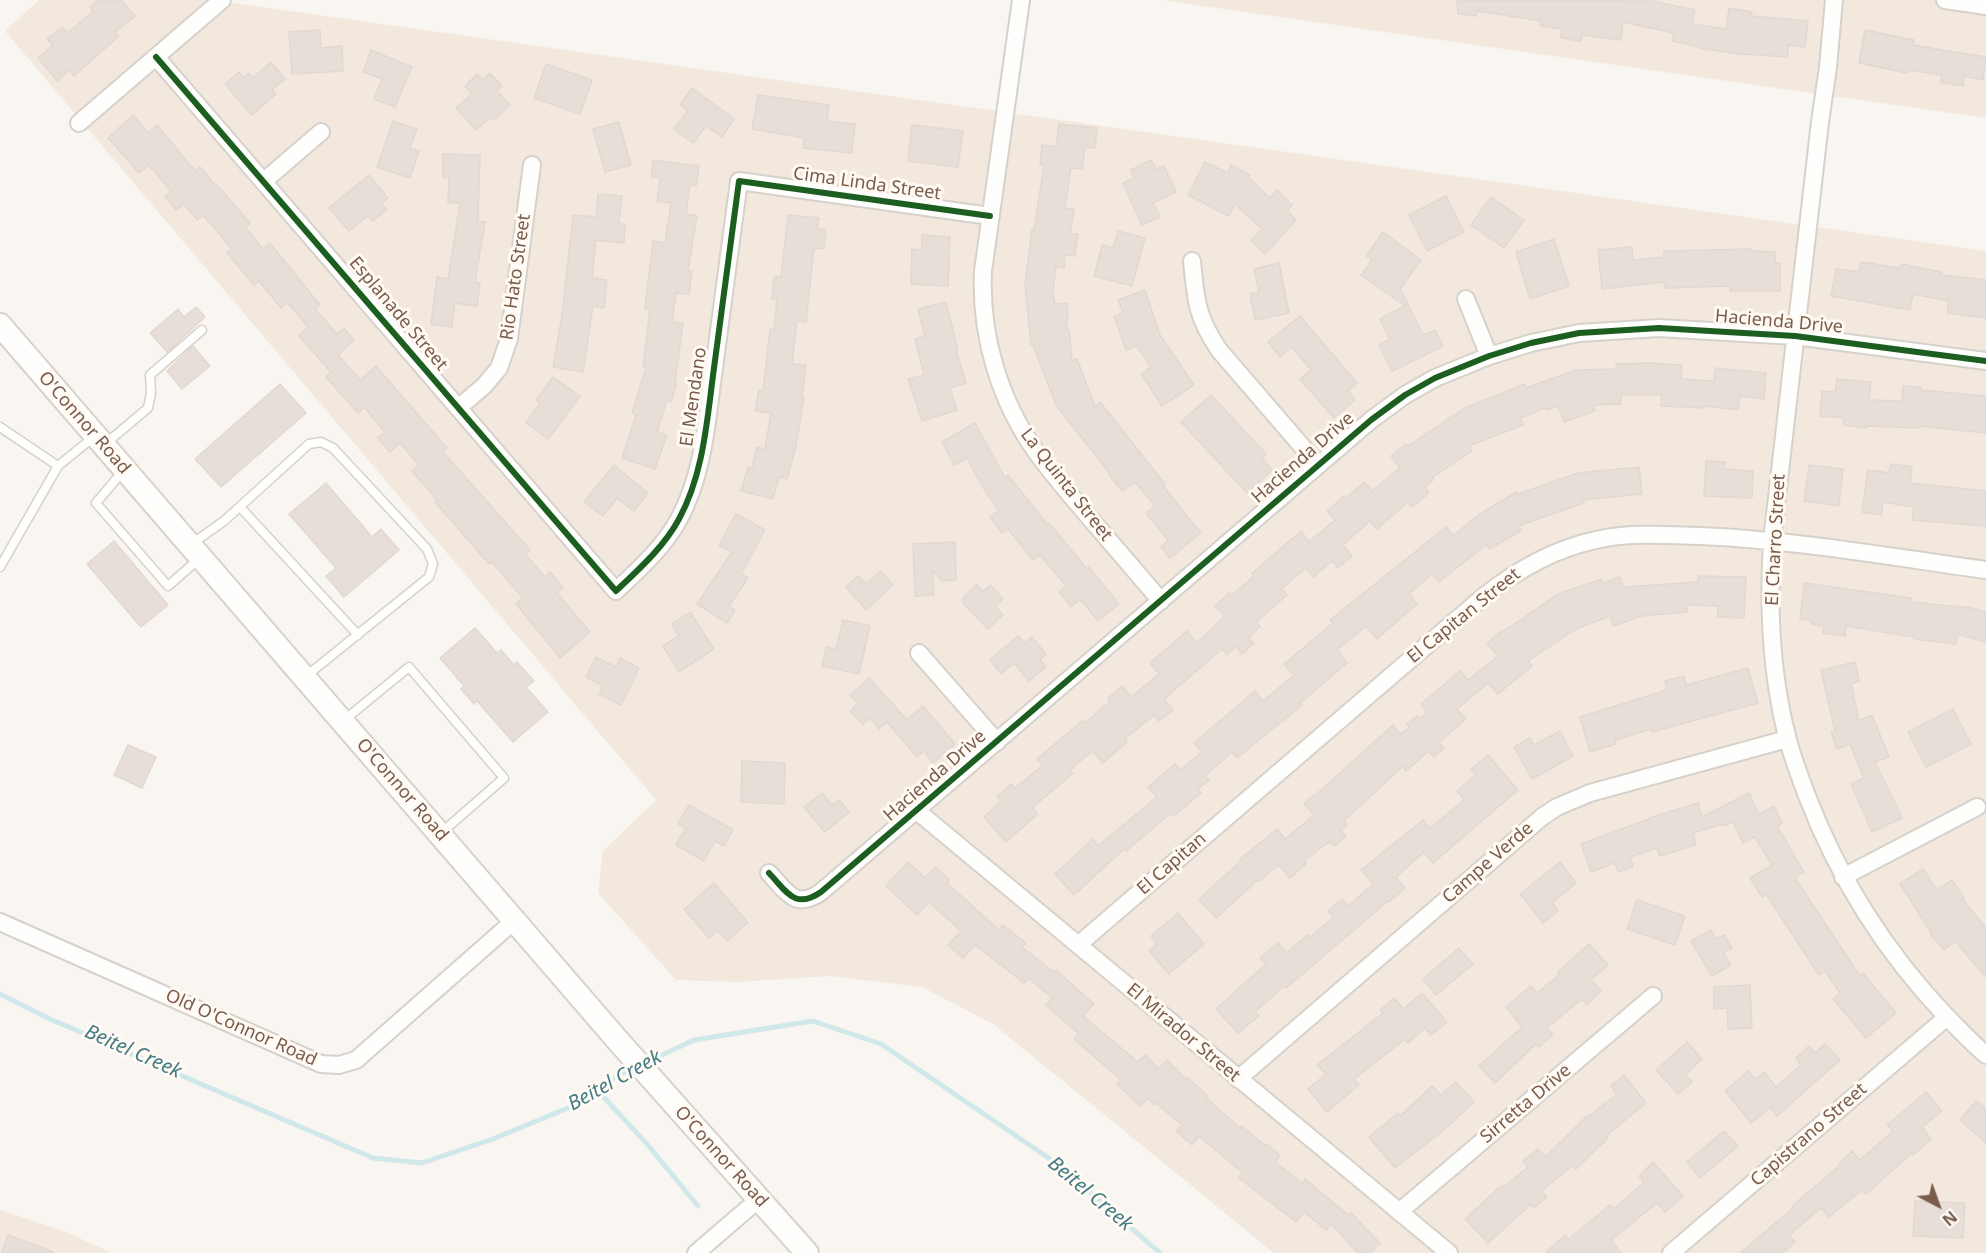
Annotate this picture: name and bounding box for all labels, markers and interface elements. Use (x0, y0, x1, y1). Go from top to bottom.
street label: Cima Linda Street (792, 163, 942, 205)
street label: Rio Hato Street (496, 213, 536, 341)
street label: Esplanade Street (344, 253, 452, 375)
street label: Hacienda Drive (1714, 306, 1844, 338)
street label: El Mendano (676, 346, 712, 448)
street label: O'Connor Road (34, 367, 134, 479)
street label: Hacienda Drive (1247, 408, 1359, 508)
street label: La Quinta Street (1015, 424, 1117, 546)
street label: El Charro Street (1762, 473, 1790, 607)
street label: El Capitan Street (1403, 564, 1525, 668)
street label: Hacienda Drive (879, 726, 991, 826)
street label: O'Connor Road (352, 734, 452, 846)
street label: Campe Verde (1438, 818, 1538, 908)
street label: El Capitan (1133, 828, 1211, 900)
street label: El Mirador Street (1122, 979, 1244, 1087)
street label: Old O'Connor Road (162, 985, 320, 1071)
water label: Beitel Creek (81, 1020, 185, 1084)
water label: Beitel Creek (564, 1045, 666, 1117)
street label: Sirretta Drive (1476, 1060, 1576, 1148)
street label: Capistrano Street (1747, 1079, 1871, 1191)
street label: O'Connor Road (670, 1102, 772, 1212)
water label: Beitel Creek (1043, 1152, 1137, 1236)
north arrow (1908, 1175, 1968, 1235)
text: N (1938, 1206, 1962, 1231)

